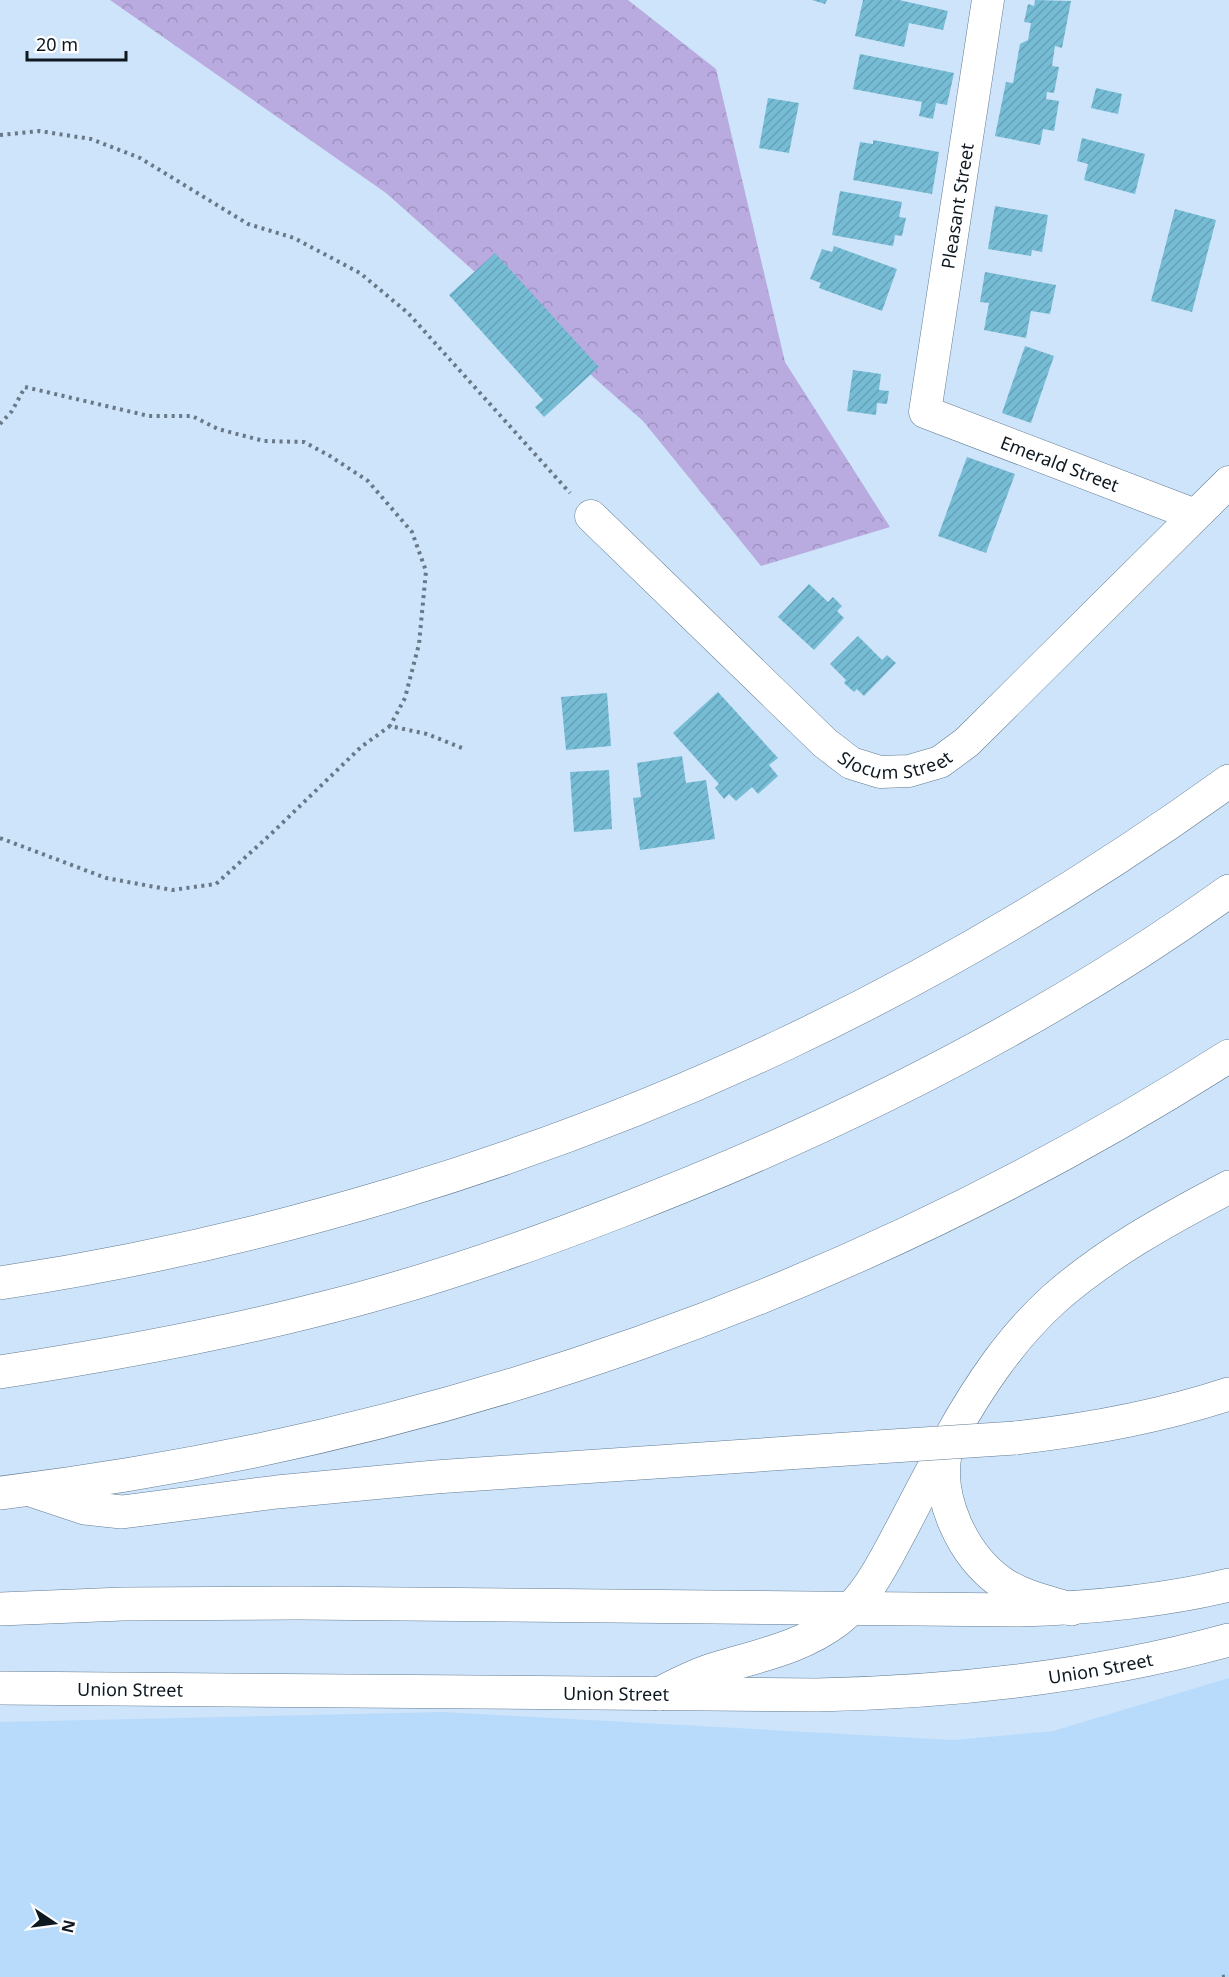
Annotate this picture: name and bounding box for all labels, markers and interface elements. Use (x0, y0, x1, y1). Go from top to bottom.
scale bar (27, 24, 126, 62)
text: 20 m (36, 32, 78, 56)
street label: Pleasant Street (935, 141, 979, 271)
street label: Emerald Street (997, 430, 1123, 497)
street label: Slocum Street (835, 737, 953, 761)
text: Slocum Street (833, 745, 957, 784)
street label: Union Street (1046, 1647, 1155, 1689)
street label: Union Street (77, 1677, 184, 1702)
street label: Union Street (563, 1681, 670, 1706)
north arrow (24, 1893, 84, 1953)
text: N (56, 1918, 81, 1935)

